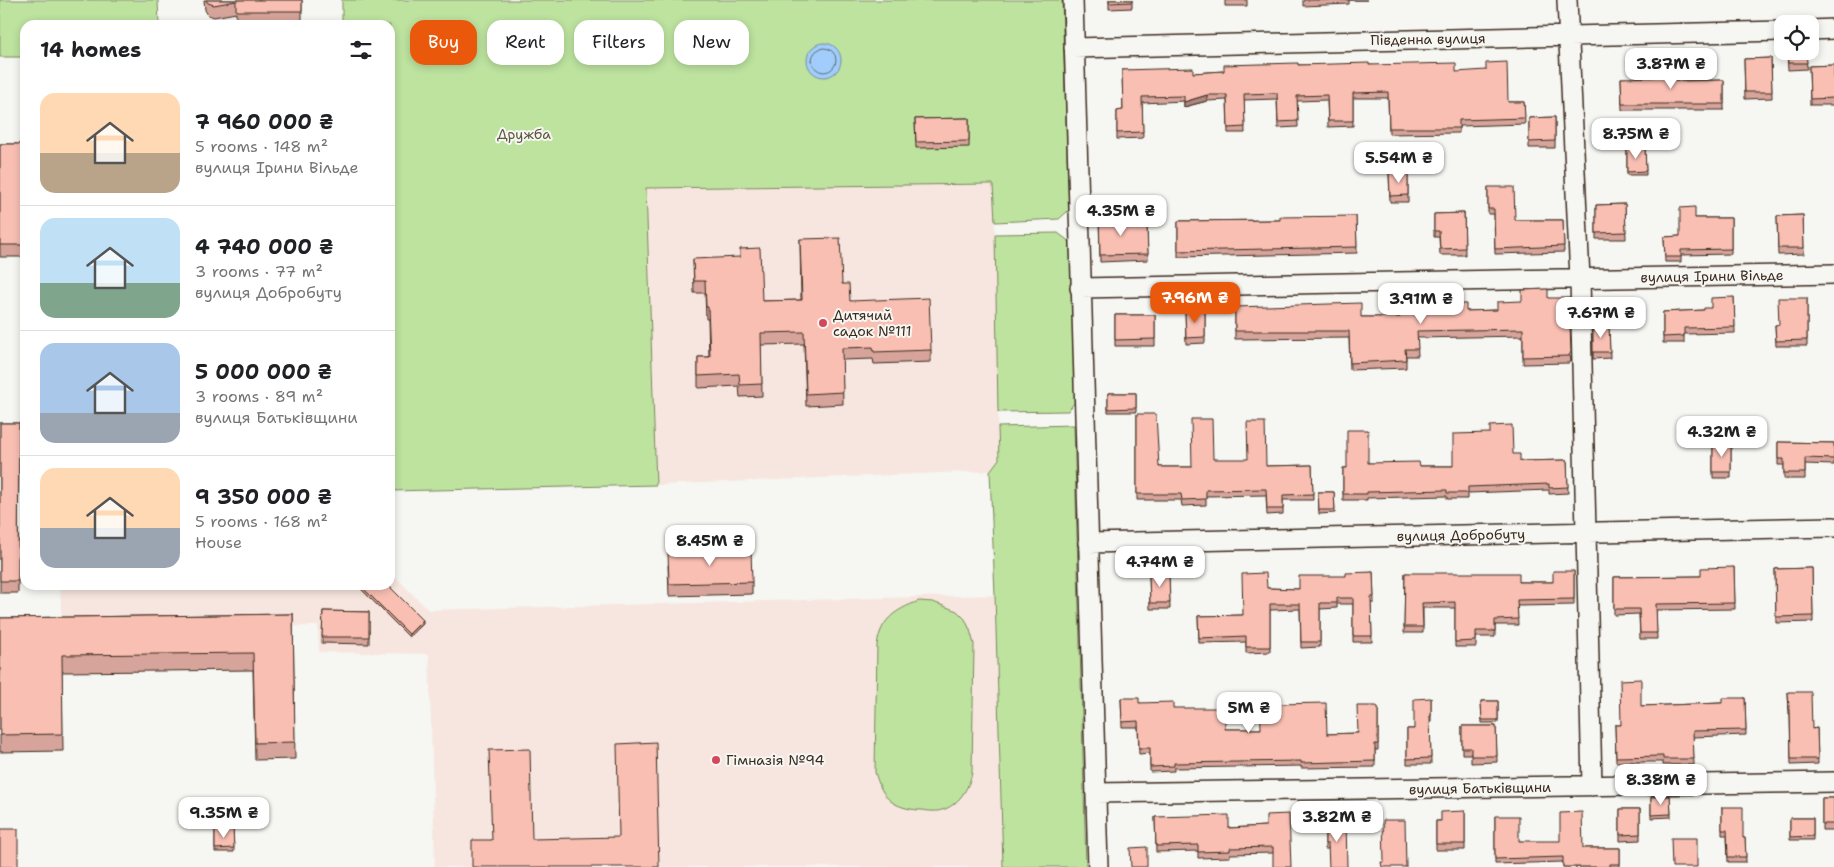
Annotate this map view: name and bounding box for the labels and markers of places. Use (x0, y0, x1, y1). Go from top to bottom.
pin: 3.87M ₴ (1625, 48, 1717, 90)
pin: 8.75M ₴ (1590, 118, 1682, 160)
pin: 5.54M ₴ (1353, 142, 1445, 184)
pin: 4.35M ₴ (1075, 194, 1167, 237)
pin: 7.96M ₴ (1149, 282, 1241, 324)
pin: 3.91M ₴ (1375, 282, 1467, 325)
pin: 7.67M ₴ (1555, 296, 1647, 339)
place label: Дитячий садок №111 (833, 306, 912, 340)
marker: Дитячий садок №111 (817, 317, 829, 329)
pin: 4.32M ₴ (1676, 416, 1768, 458)
pin: 8.45M ₴ (664, 524, 756, 567)
pin: 4.74M ₴ (1114, 546, 1206, 588)
pin: 5M ₴ (1219, 692, 1279, 734)
place label: Гімназія №94 (726, 751, 824, 769)
marker: Гімназія №94 (710, 754, 722, 766)
pin: 8.38M ₴ (1615, 764, 1707, 806)
pin: 9.35M ₴ (178, 796, 270, 839)
pin: 3.82M ₴ (1291, 800, 1383, 843)

